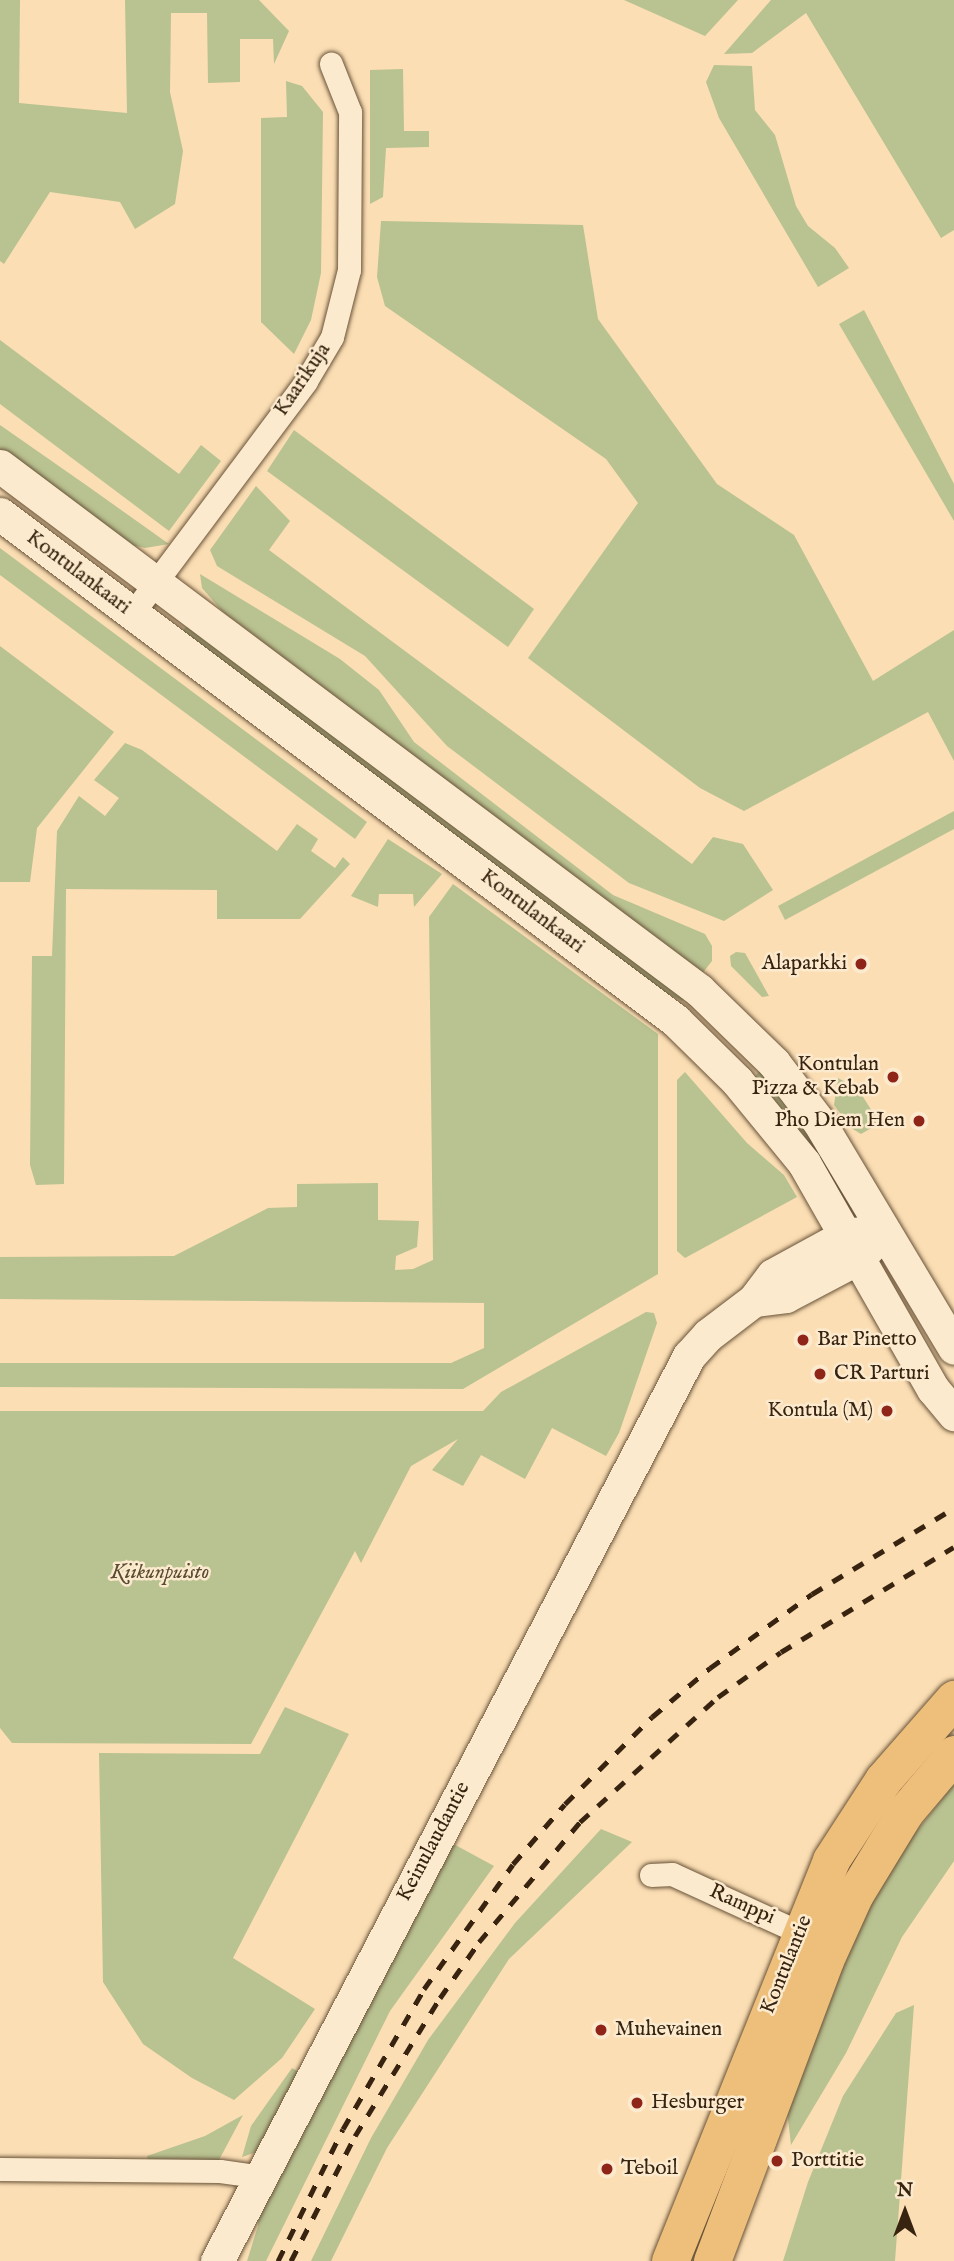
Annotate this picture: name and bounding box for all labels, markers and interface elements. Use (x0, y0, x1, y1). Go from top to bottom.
street label: Kaarikuja (269, 339, 337, 421)
street label: Kontulankaari (21, 526, 135, 620)
street label: Kontulankaari (475, 865, 589, 959)
place label: Alaparkki (762, 951, 847, 977)
marker: Alaparkki (853, 956, 869, 972)
place label: Kontulan Pizza & Kebab (751, 1052, 879, 1102)
marker: Kontulan Pizza & Kebab (885, 1069, 901, 1085)
place label: Pho Diem Hen (774, 1108, 905, 1134)
marker: Pho Diem Hen (911, 1113, 927, 1129)
place label: Bar Pinetto (817, 1327, 917, 1353)
marker: Bar Pinetto (795, 1332, 811, 1348)
place label: CR Parturi (834, 1361, 930, 1387)
marker: CR Parturi (812, 1366, 828, 1382)
place label: Kontula (M) (768, 1398, 873, 1424)
marker: Kontula (M) (879, 1403, 895, 1419)
park label: Kiikunpuisto (111, 1560, 209, 1586)
street label: Keinulaudantie (392, 1778, 476, 1906)
street label: Ramppi (705, 1879, 779, 1931)
street label: Kontulantie (756, 1912, 818, 2018)
place label: Muhevainen (615, 2017, 722, 2043)
marker: Muhevainen (593, 2022, 609, 2038)
place label: Hesburger (651, 2090, 744, 2116)
marker: Hesburger (629, 2095, 645, 2111)
place label: Porttitie (791, 2148, 864, 2174)
marker: Porttitie (769, 2153, 785, 2169)
place label: Teboil (621, 2156, 678, 2182)
marker: Teboil (599, 2161, 615, 2177)
north arrow (870, 2177, 940, 2247)
text: N (897, 2179, 913, 2203)

